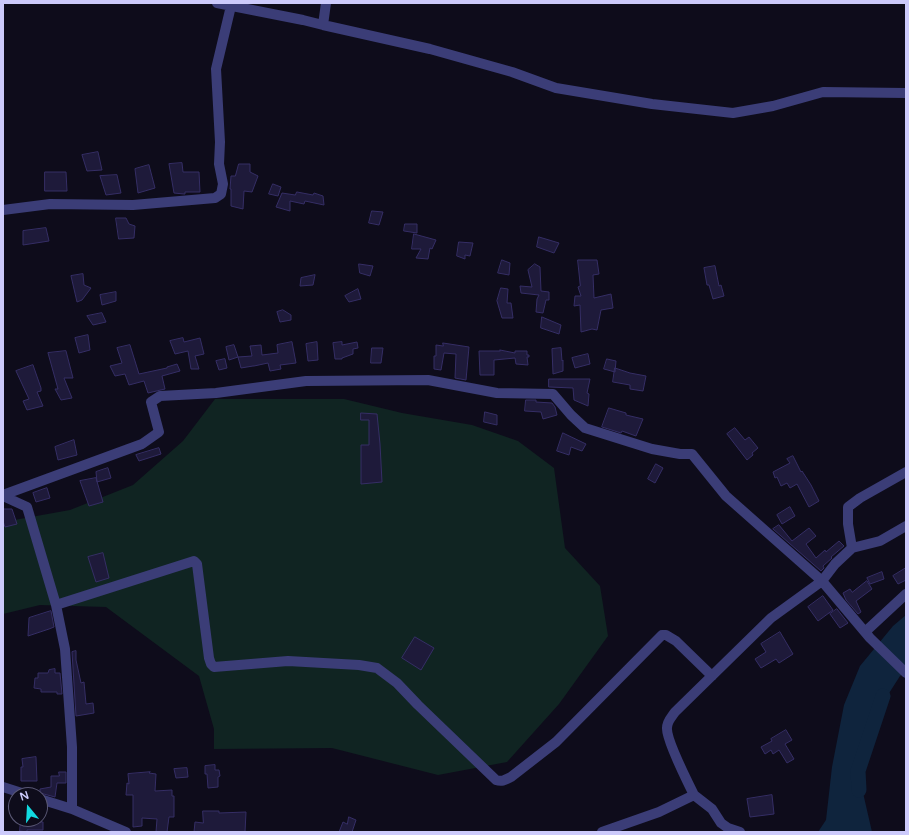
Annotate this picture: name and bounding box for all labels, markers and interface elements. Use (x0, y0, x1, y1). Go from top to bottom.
north arrow (8, 787, 48, 827)
text: N (18, 789, 31, 804)

